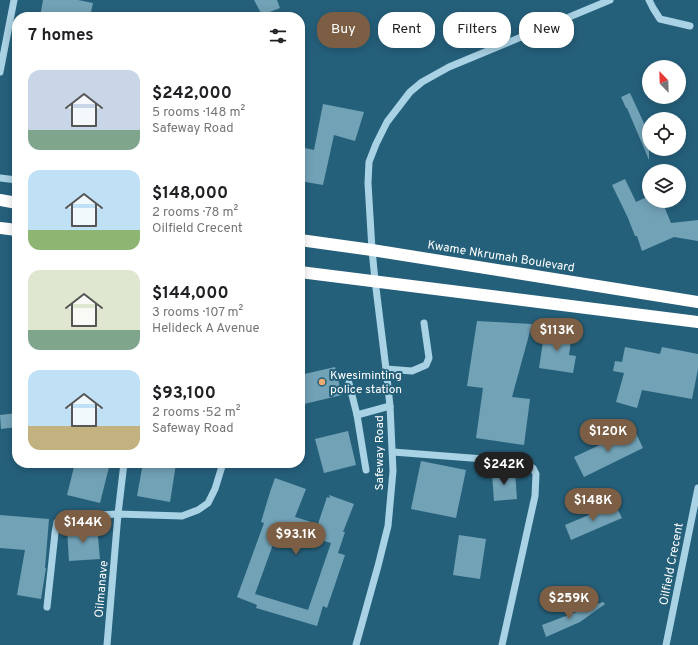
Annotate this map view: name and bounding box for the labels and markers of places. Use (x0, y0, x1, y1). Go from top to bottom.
pin: $113K (529, 318, 585, 352)
place label: Kwesiminting police station (330, 368, 402, 398)
marker: Kwesiminting police station (317, 377, 327, 387)
pin: $120K (580, 419, 636, 453)
pin: $242K (476, 452, 532, 486)
pin: $148K (565, 488, 621, 522)
pin: $144K (55, 510, 111, 544)
pin: $93.1K (263, 522, 329, 556)
pin: $259K (541, 586, 597, 620)

